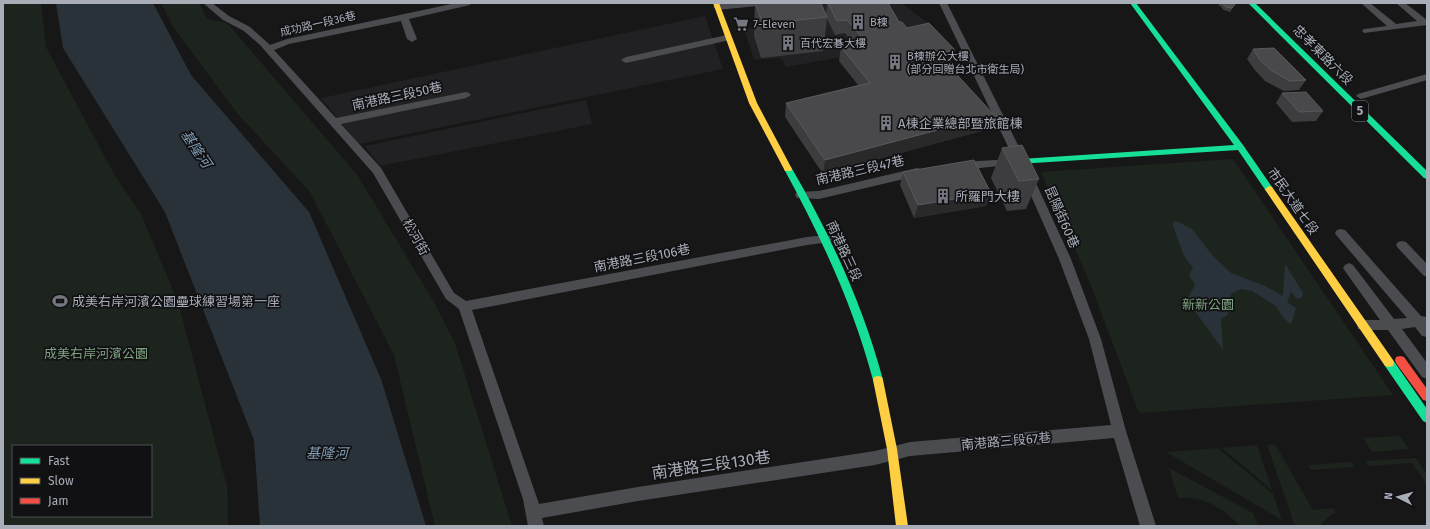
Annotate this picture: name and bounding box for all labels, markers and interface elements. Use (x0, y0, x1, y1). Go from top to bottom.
street label: 成功路一段36巷 (279, 9, 357, 39)
building icon: B棟 (849, 13, 867, 31)
supermarket icon: 7-Eleven (732, 15, 750, 33)
place label: B棟 (870, 16, 888, 29)
place label: 7-Eleven (753, 18, 795, 31)
street label: 忠孝東路六段 (1290, 22, 1356, 88)
building icon: 百代宏碁大樓 (779, 34, 797, 52)
place label: 百代宏碁大樓 (800, 37, 866, 50)
place label: B棟辦公大樓 (部分回贈台北市衛生局) (907, 50, 1025, 76)
building icon: B棟辦公大樓 (部分回贈台北市衛生局) (886, 53, 904, 71)
street label: 南港路三段50巷 (351, 79, 443, 113)
road number: 5 (1352, 101, 1368, 121)
building icon: A棟企業總部暨旅館棟 (877, 114, 895, 132)
place label: A棟企業總部暨旅館棟 (898, 116, 1022, 131)
water label: 基隆河 (177, 127, 216, 174)
street label: 南港路三段47巷 (814, 153, 906, 187)
street label: 市民大道七段 (1264, 165, 1322, 237)
street label: 昆陽街60巷 (1042, 184, 1082, 250)
building icon: 所羅門大樓 (934, 187, 952, 205)
place label: 所羅門大樓 (955, 189, 1020, 204)
street label: 松河街 (400, 216, 432, 258)
street label: 南港路三段 (823, 218, 865, 284)
street label: 南港路三段106巷 (593, 241, 691, 275)
sports icon: 成美右岸河濱公園壘球練習場第一座 (51, 292, 69, 310)
place label: 成美右岸河濱公園壘球練習場第一座 (72, 294, 280, 309)
park label: 新新公園 (1182, 297, 1234, 312)
park label: 成美右岸河濱公園 (44, 346, 148, 361)
street label: 南港路三段67巷 (960, 430, 1052, 452)
legend (12, 445, 152, 517)
water label: 基隆河 (306, 445, 351, 462)
street label: 南港路三段130巷 (650, 447, 772, 483)
text: Fast (48, 454, 70, 468)
text: Slow (48, 474, 74, 488)
north arrow (1378, 477, 1418, 517)
text: N (1382, 492, 1395, 500)
text: Jam (48, 494, 68, 508)

